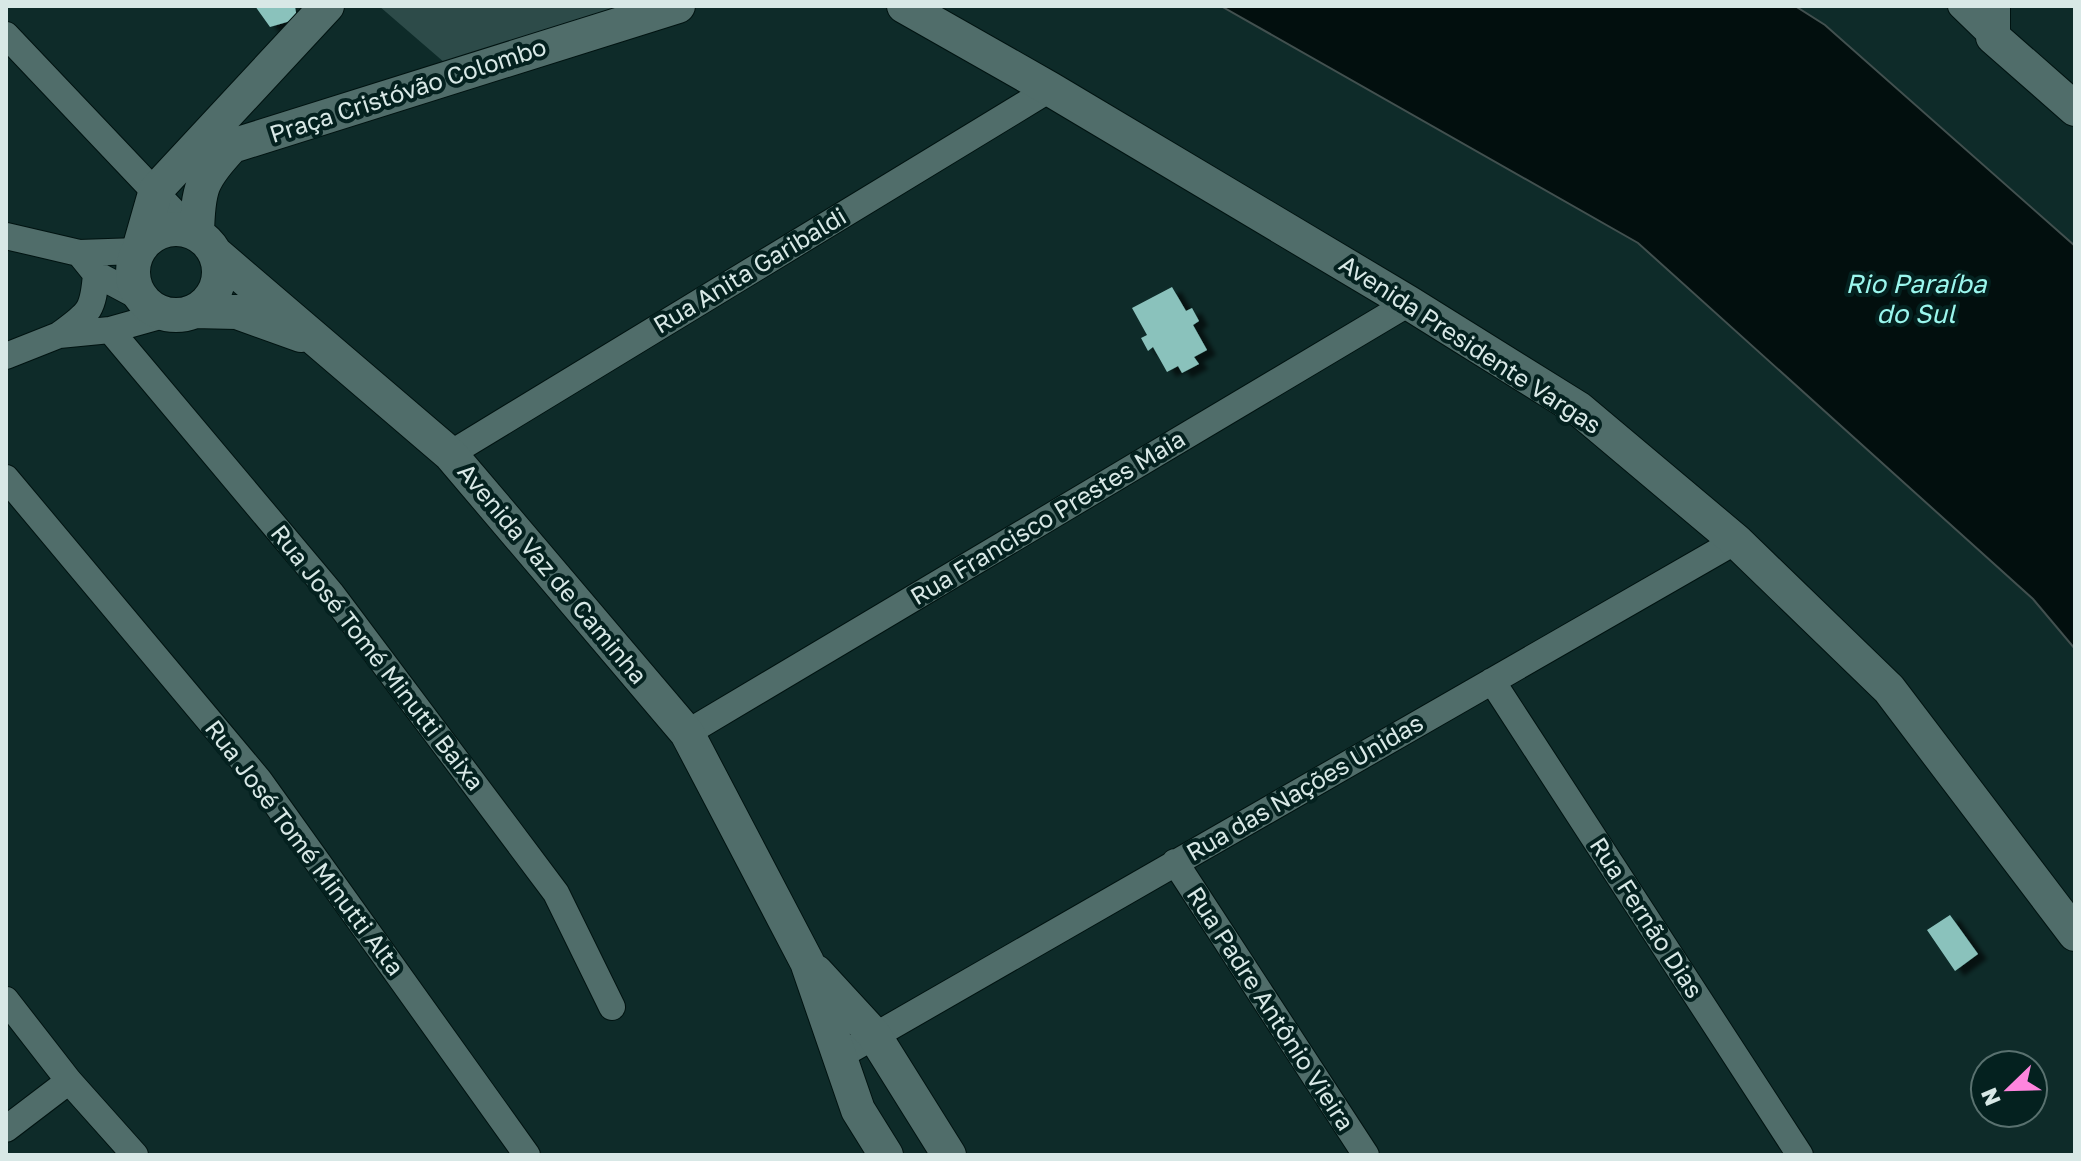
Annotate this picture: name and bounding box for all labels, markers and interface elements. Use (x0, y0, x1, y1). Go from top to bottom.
street label: Praça Cristóvão Colombo (265, 31, 550, 148)
street label: Rua Anita Garibaldi (648, 201, 851, 339)
street label: Avenida Presidente Vargas (1335, 248, 1607, 439)
water label: Rio Paraíba do Sul (1846, 268, 1988, 329)
street label: Rua Francisco Prestes Maia (905, 423, 1190, 610)
street label: Avenida Vaz de Caminha (452, 457, 654, 689)
street label: Rua José Tomé Minutti Baixa (266, 519, 491, 796)
street label: Rua das Nações Unidas (1181, 707, 1428, 866)
street label: Rua José Tomé Minutti Alta (200, 714, 411, 981)
street label: Rua Fernão Dias (1585, 832, 1710, 1003)
street label: Rua Padre Antônio Vieira (1182, 881, 1361, 1135)
north arrow (1969, 1049, 2049, 1129)
text: N (1974, 1084, 2006, 1110)

